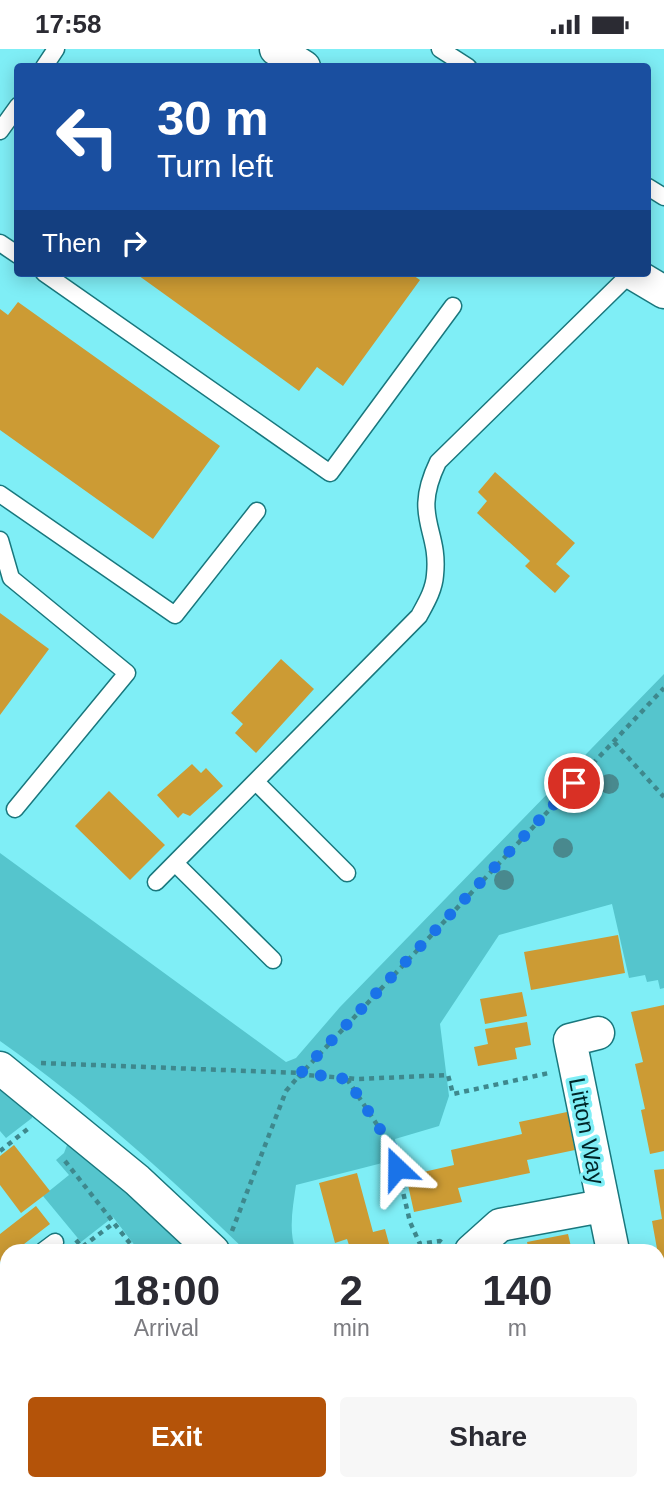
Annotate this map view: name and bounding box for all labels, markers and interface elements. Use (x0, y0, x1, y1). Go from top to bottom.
text: 17:58 (35, 9, 102, 39)
icon: left (42, 91, 133, 182)
text: 30 m (157, 91, 269, 145)
text: Turn left (157, 148, 273, 184)
icon: right (115, 224, 153, 262)
text: Then (42, 228, 101, 258)
pin (544, 753, 604, 813)
icon: arrive (555, 764, 593, 802)
street label: Litton Way (564, 1076, 610, 1187)
position arrow (360, 1131, 434, 1205)
text: 18:00 (113, 1267, 220, 1314)
text: 2 (339, 1267, 363, 1314)
text: 140 (482, 1267, 552, 1314)
text: Arrival (134, 1315, 199, 1341)
text: min (333, 1315, 370, 1341)
text: m (508, 1315, 527, 1341)
button: Exit (28, 1397, 326, 1477)
button: Share (340, 1397, 637, 1477)

